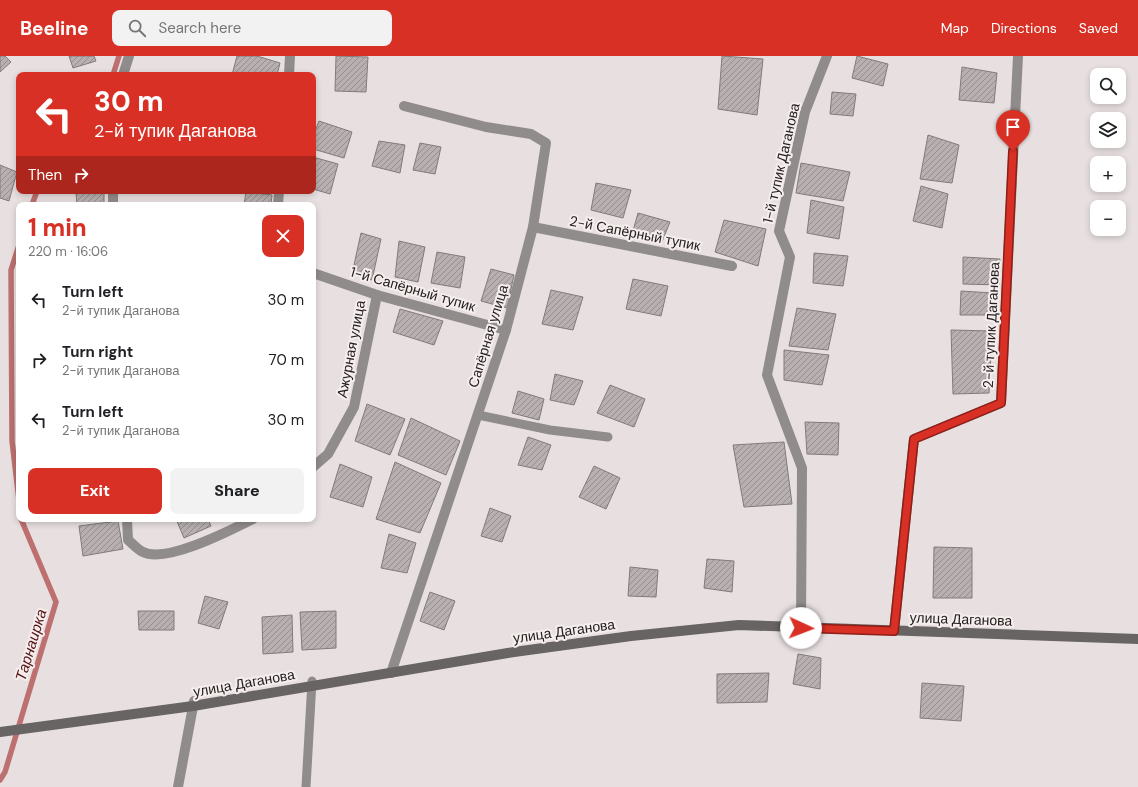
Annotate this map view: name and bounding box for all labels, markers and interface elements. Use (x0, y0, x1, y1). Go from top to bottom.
search box (112, 10, 392, 46)
text: Beeline (20, 16, 88, 41)
icon: search (126, 17, 148, 39)
text: Search here (158, 18, 241, 38)
text: Map (941, 19, 969, 37)
text: Directions (991, 19, 1057, 37)
text: Saved (1079, 19, 1118, 37)
map controls (1090, 68, 1126, 236)
button: search (1090, 68, 1126, 104)
text: 30 m (94, 83, 164, 120)
icon: left (28, 88, 80, 140)
street label: 1-й тупик Даганова (758, 101, 804, 225)
pin (996, 110, 1030, 151)
button: layers (1090, 112, 1126, 148)
icon: arrive (1002, 116, 1024, 138)
text: 2-й тупик Даганова (94, 119, 257, 143)
button: + (1090, 156, 1126, 192)
icon: right (70, 164, 92, 186)
text: Then (28, 165, 62, 185)
button: − (1090, 200, 1126, 236)
street label: 2-й Сапёрный тупик (568, 211, 703, 255)
text: 1 min (28, 212, 87, 243)
button: close (262, 215, 304, 257)
text: 220 m · 16:06 (28, 243, 108, 260)
street label: 2-й тупик Даганова (979, 261, 1003, 389)
street label: 1-й Сапёрный тупик (348, 263, 478, 316)
text: Turn left (62, 282, 123, 302)
street label: Сапёрная улица (464, 282, 512, 390)
icon: left (28, 289, 50, 311)
text: 30 m (268, 290, 304, 310)
street label: Ажурная улица (333, 299, 369, 399)
text: 2-й тупик Даганова (62, 302, 179, 319)
text: Turn right (62, 342, 133, 362)
icon: right (28, 349, 50, 371)
text: 70 m (269, 350, 304, 370)
text: 2-й тупик Даганова (62, 362, 179, 379)
text: Turn left (62, 402, 123, 422)
icon: left (28, 409, 50, 431)
text: 30 m (268, 410, 304, 430)
text: 2-й тупик Даганова (62, 422, 179, 439)
button: Exit (28, 468, 162, 514)
button: Share (170, 468, 304, 514)
water label: Тарнаирка (11, 607, 51, 683)
position arrow (780, 607, 822, 649)
street label: улица Даганова (909, 608, 1013, 630)
street label: улица Даганова (512, 615, 616, 647)
street label: улица Даганова (192, 665, 296, 701)

